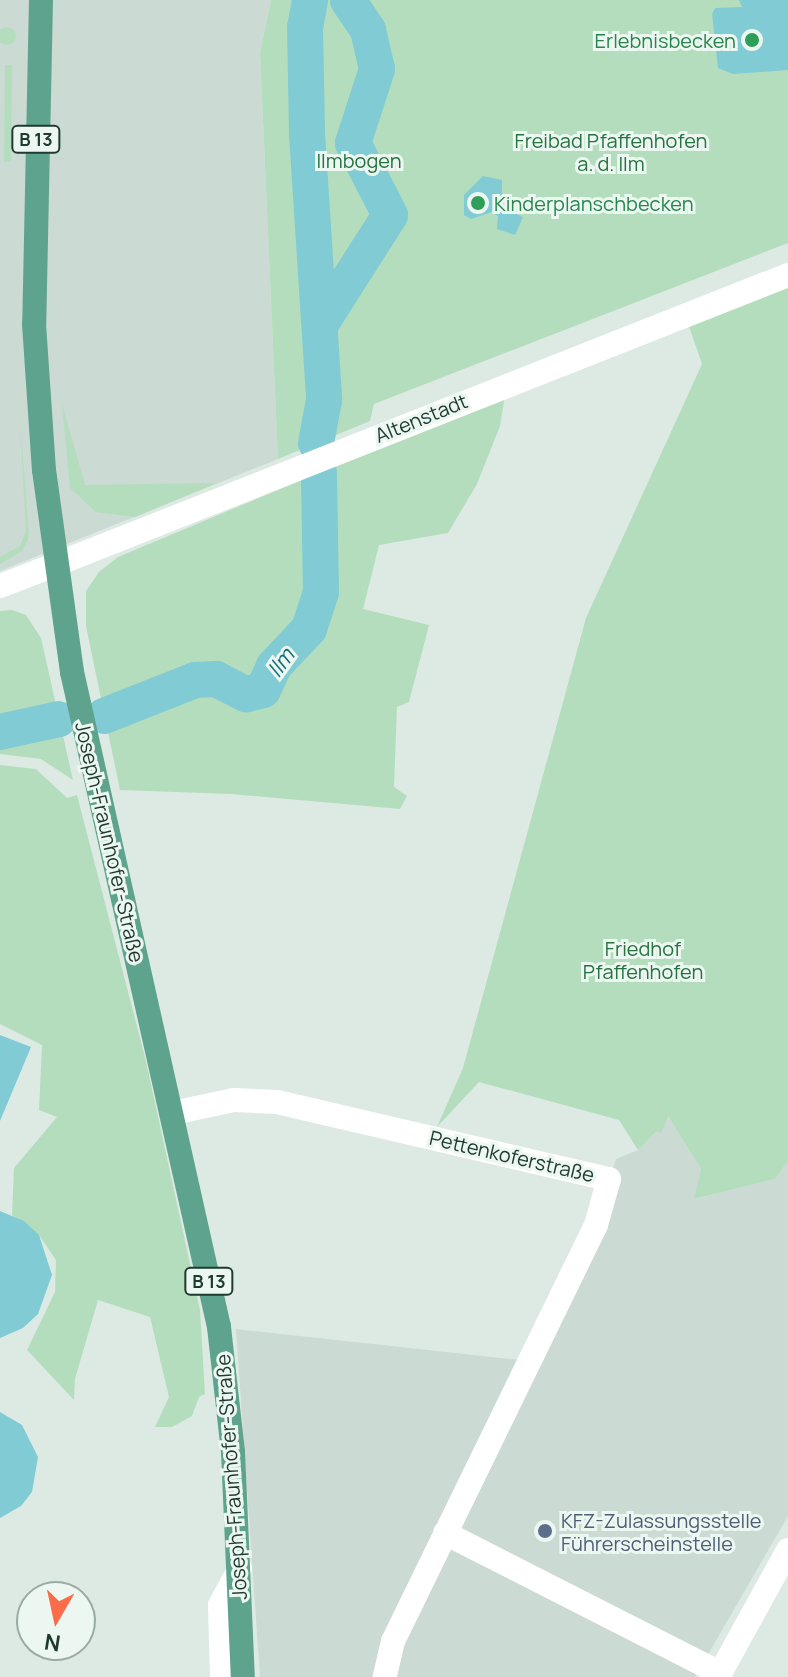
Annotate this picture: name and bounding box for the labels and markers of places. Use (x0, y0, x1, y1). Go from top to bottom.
place label: Erlebnisbecken (595, 28, 736, 52)
marker: Erlebnisbecken (743, 31, 761, 49)
place label: Kinderplanschbecken (494, 191, 694, 215)
marker: Kinderplanschbecken (469, 194, 487, 212)
place label: KFZ-Zulassungsstelle Führerscheinstelle (561, 1508, 761, 1555)
marker: KFZ-Zulassungsstelle Führerscheinstelle (536, 1522, 554, 1540)

